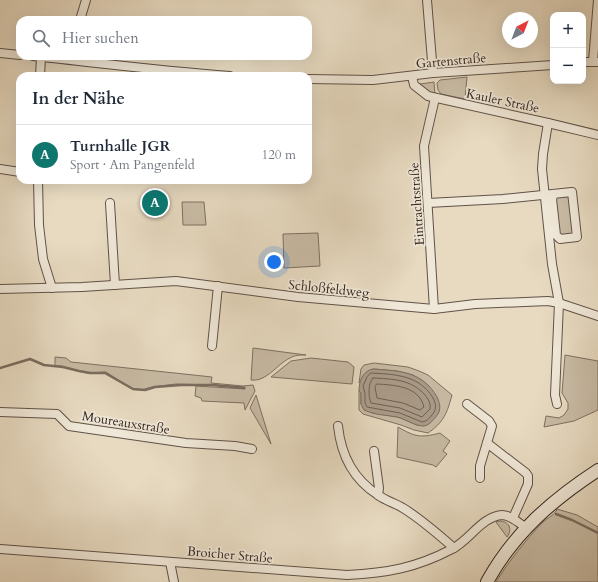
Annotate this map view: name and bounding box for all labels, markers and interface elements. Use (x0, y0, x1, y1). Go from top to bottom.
north arrow (502, 12, 538, 48)
map controls (550, 12, 586, 84)
button: + (550, 12, 586, 48)
search box (16, 16, 312, 60)
icon: search (30, 27, 52, 49)
text: Hier suchen (62, 28, 139, 48)
button: − (550, 48, 586, 84)
street label: Gartenstraße (415, 49, 487, 73)
street label: Kauler Straße (464, 84, 541, 118)
text: In der Nähe (32, 87, 125, 110)
text: Turnhalle JGR (70, 136, 171, 156)
text: A (40, 146, 50, 164)
text: 120 m (262, 146, 296, 164)
text: Sport · Am Pangenfeld (70, 156, 195, 174)
street label: Eintrachtstraße (405, 162, 429, 246)
pin: A (142, 188, 168, 218)
your location (264, 252, 284, 272)
street label: Schloßfeldweg (287, 276, 371, 302)
street label: Moureauxstraße (81, 407, 171, 439)
street label: Broicher Straße (186, 542, 274, 568)

